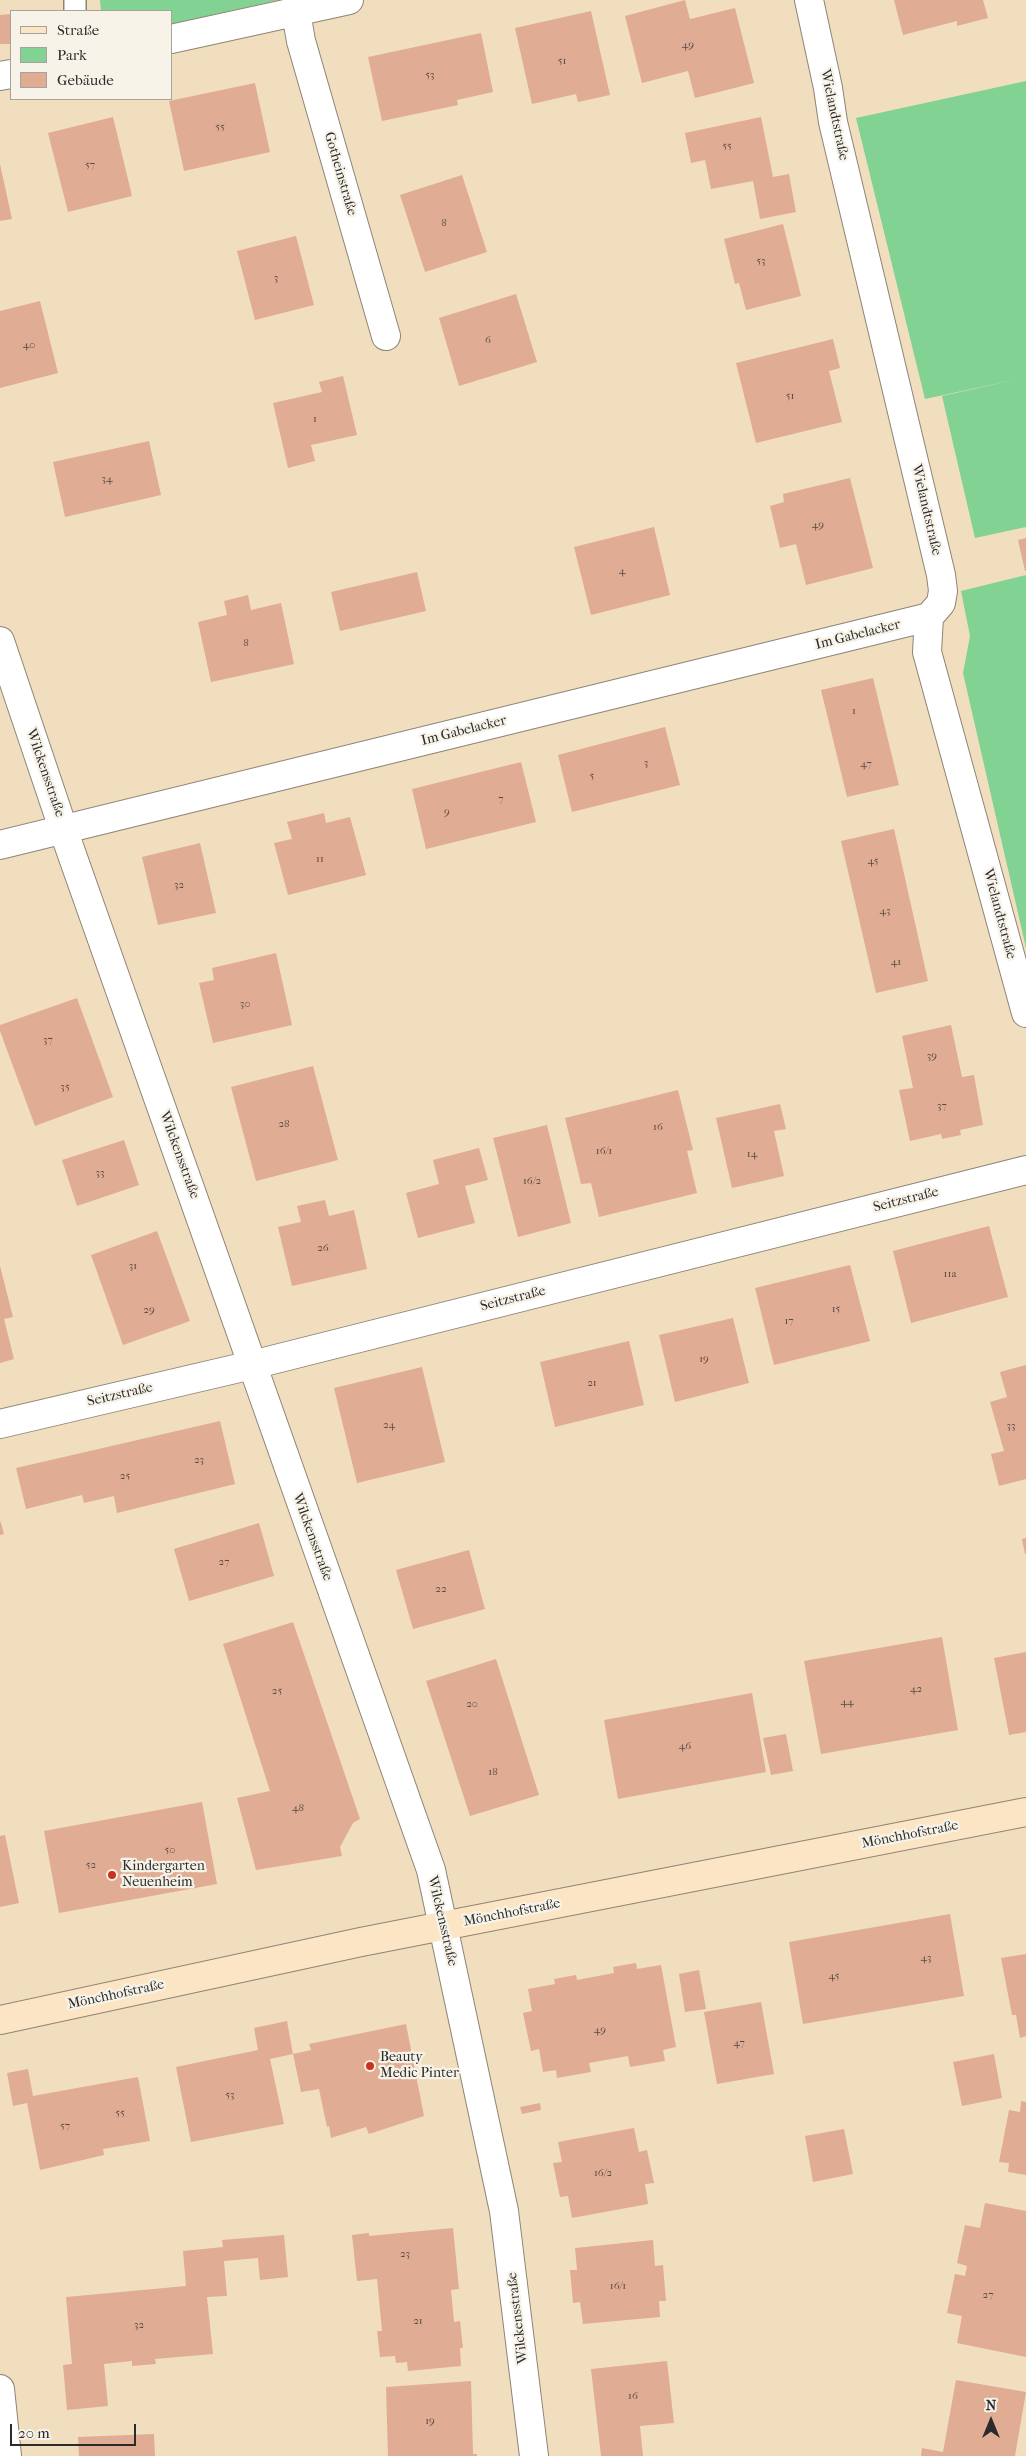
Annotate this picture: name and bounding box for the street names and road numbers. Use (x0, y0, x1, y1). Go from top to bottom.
street label: Wielandtstraße (816, 68, 852, 162)
street label: Gotheinstraße (320, 130, 360, 218)
street label: Wielandtstraße (907, 463, 945, 557)
street label: Im Gabelacker (814, 616, 902, 654)
street label: Im Gabelacker (420, 712, 508, 750)
street label: Wilckensstraße (22, 727, 68, 819)
street label: Wielandtstraße (979, 867, 1019, 961)
street label: Wilckensstraße (155, 1109, 203, 1201)
street label: Seitzstraße (872, 1184, 940, 1216)
street label: Seitzstraße (479, 1283, 547, 1315)
street label: Seitzstraße (86, 1379, 154, 1411)
street label: Wilckensstraße (288, 1491, 336, 1583)
street label: Mönchhofstraße (860, 1817, 960, 1853)
street label: Wilckensstraße (423, 1874, 461, 1968)
street label: Mönchhofstraße (462, 1895, 562, 1931)
street label: Mönchhofstraße (66, 1977, 166, 2013)
street label: Wilckensstraße (504, 2271, 532, 2365)

